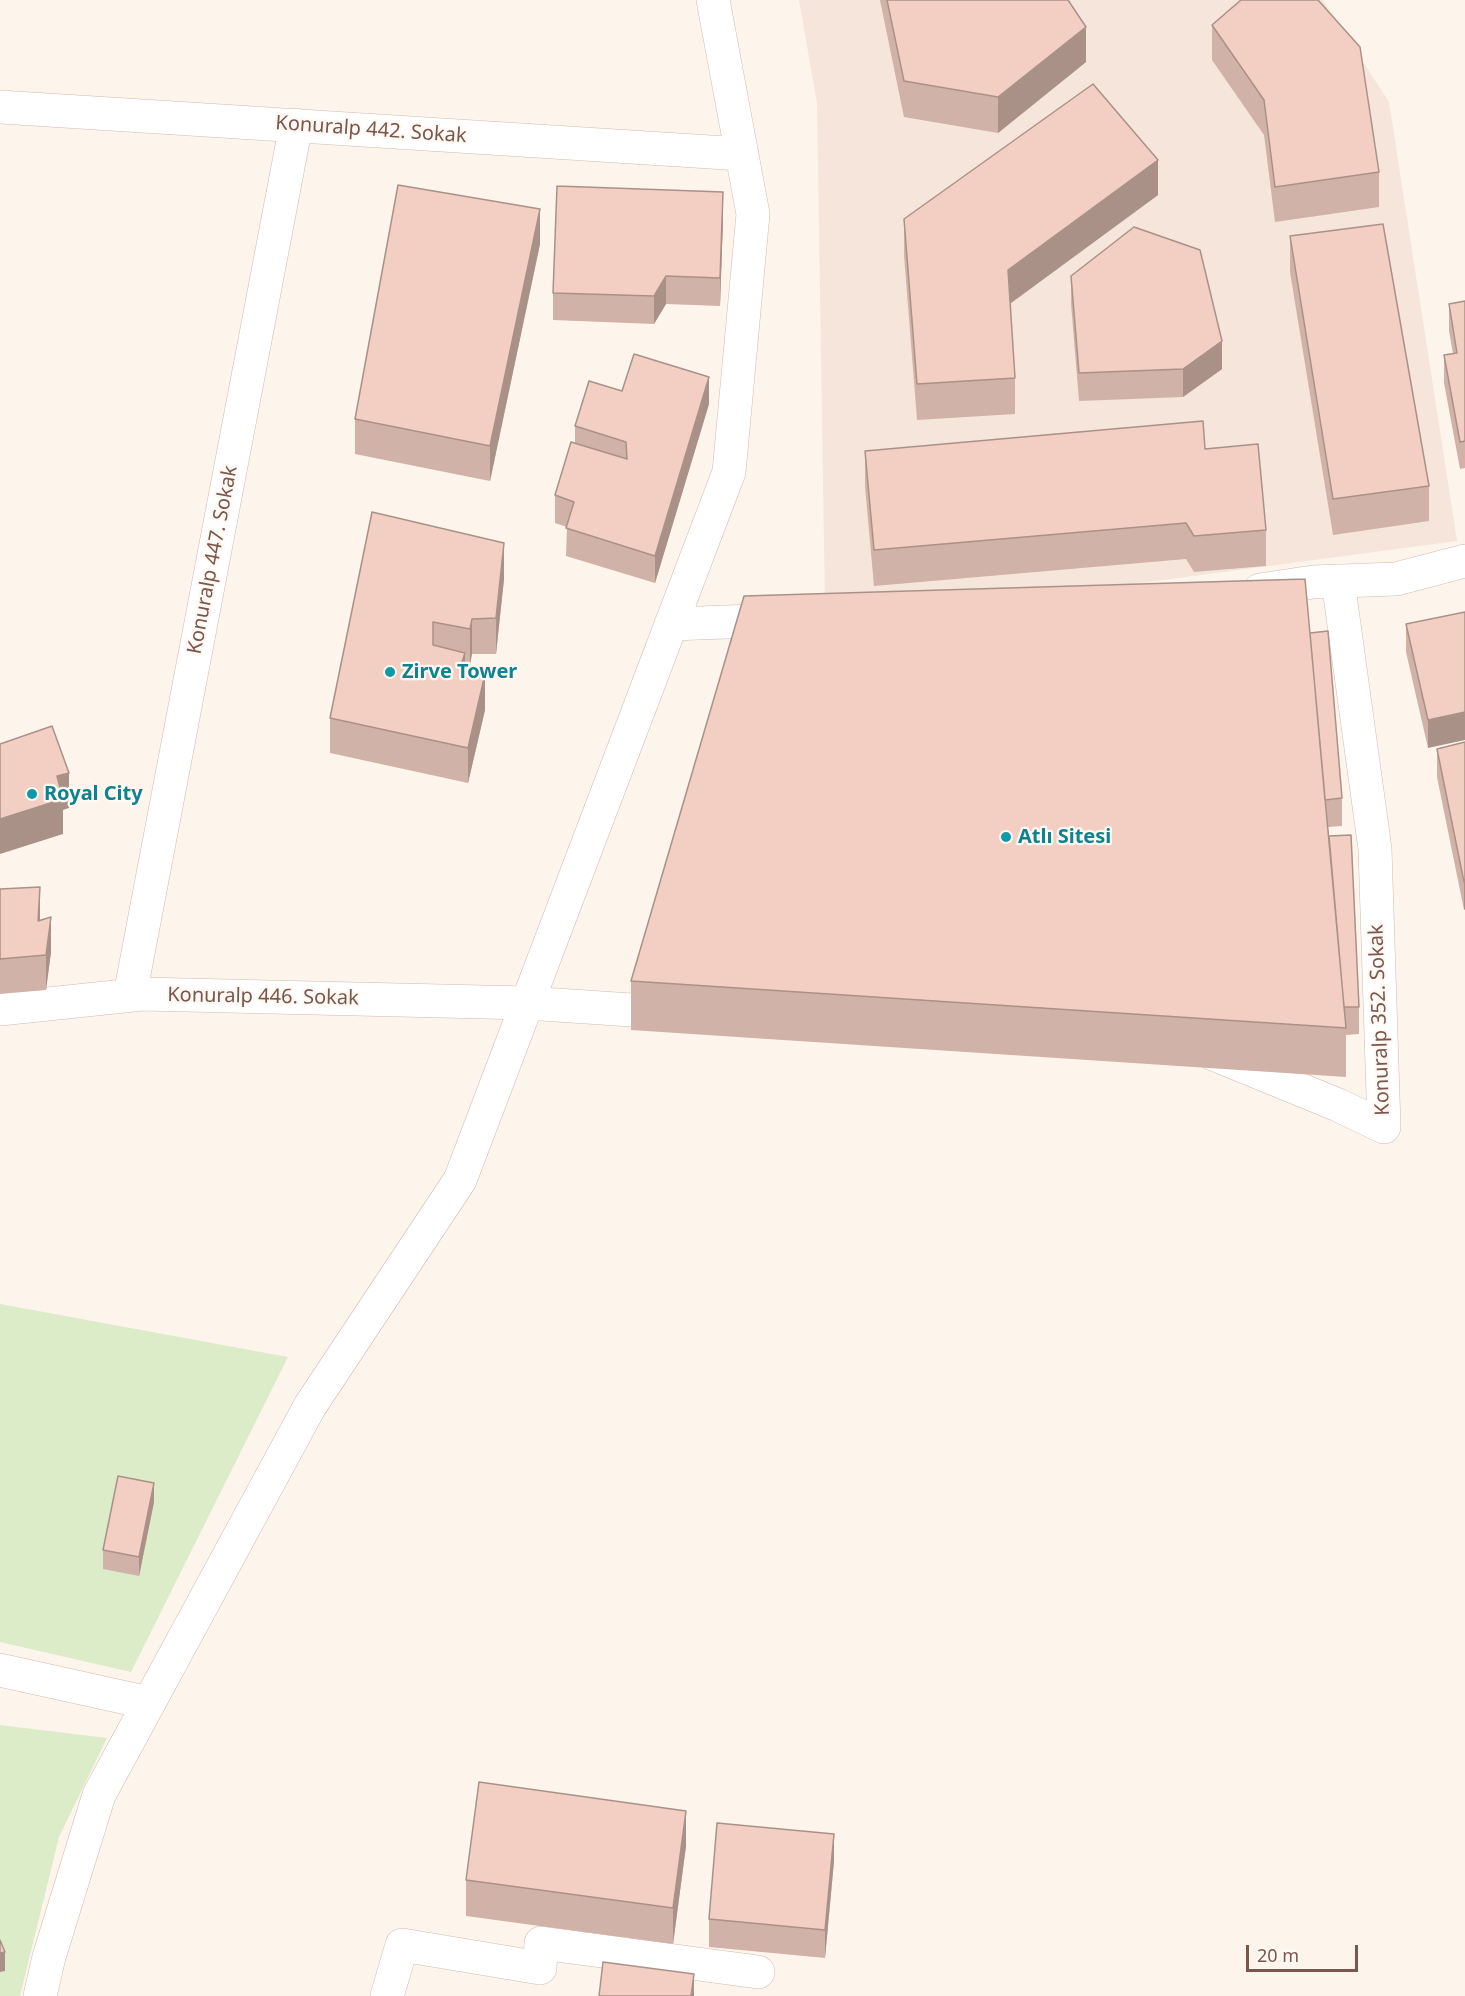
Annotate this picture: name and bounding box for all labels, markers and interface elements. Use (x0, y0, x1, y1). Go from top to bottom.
street label: Konuralp 442. Sokak (275, 111, 467, 149)
street label: Konuralp 447. Sokak (183, 464, 243, 656)
place label: Zirve Tower (402, 660, 517, 684)
marker: Zirve Tower (383, 665, 397, 679)
place label: Royal City (44, 782, 143, 806)
marker: Royal City (25, 787, 39, 801)
place label: Atlı Sitesi (1018, 825, 1111, 849)
marker: Atlı Sitesi (999, 830, 1013, 844)
street label: Konuralp 352. Sokak (1365, 924, 1395, 1116)
street label: Konuralp 446. Sokak (167, 983, 359, 1011)
scale bar (1249, 1933, 1362, 1971)
text: 20 m (1257, 1943, 1299, 1967)

